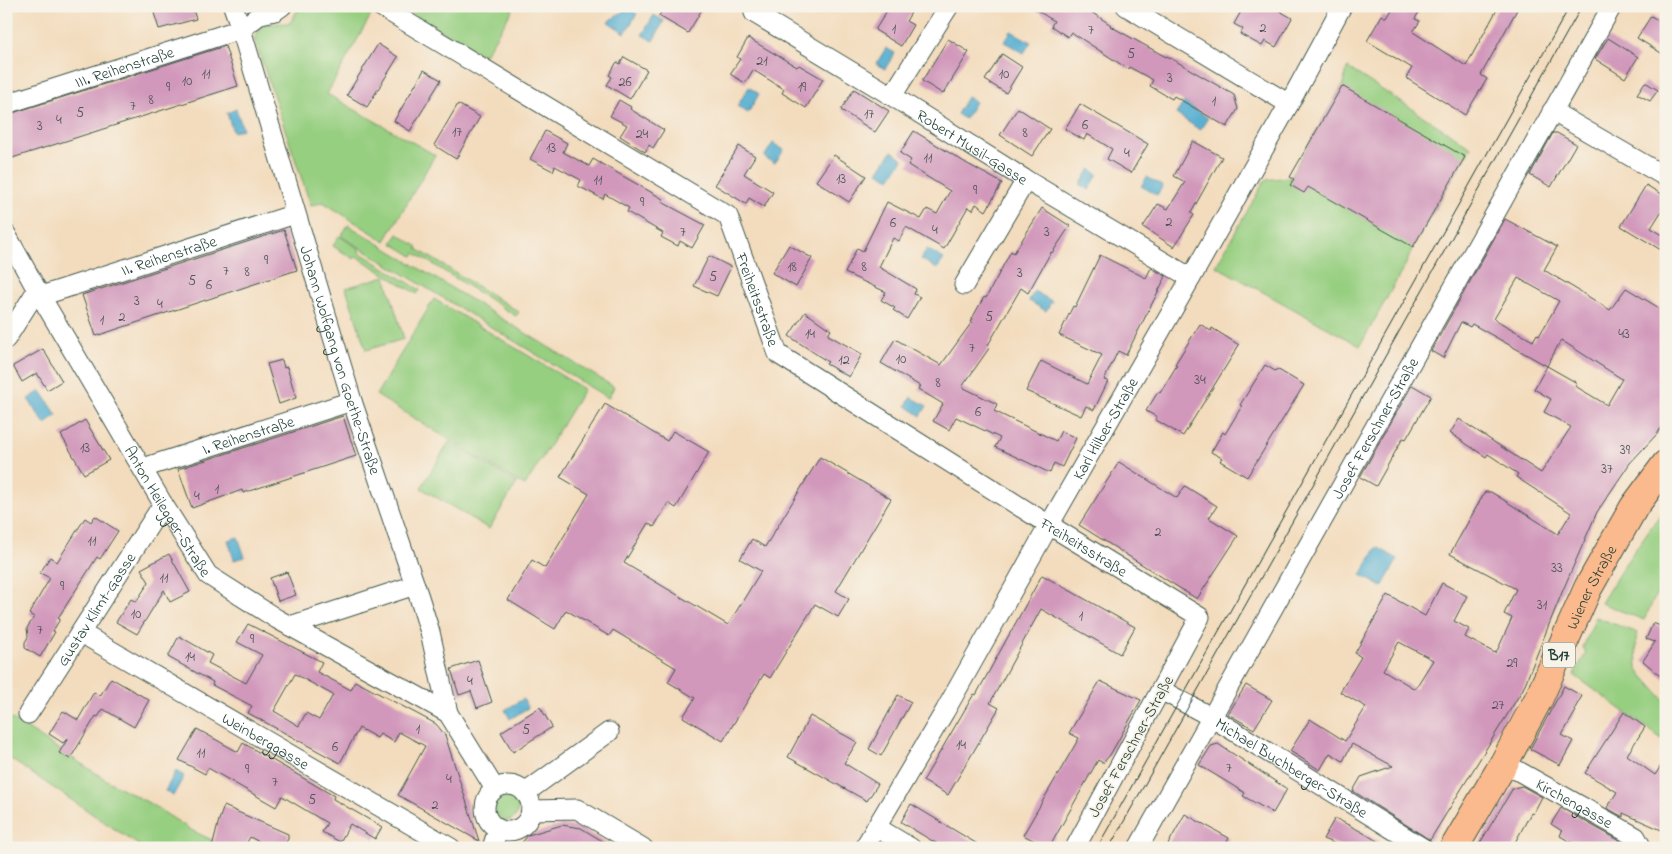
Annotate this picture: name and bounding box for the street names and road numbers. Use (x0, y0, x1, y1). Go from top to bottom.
street label: III. Reihenstraße (72, 41, 178, 95)
street label: Robert Musil-Gasse (911, 104, 1032, 193)
street label: II. Reihenstraße (118, 230, 221, 283)
street label: Johann Wolfgang von Goethe-Straße (292, 243, 387, 479)
street label: Freiheitsstraße (728, 249, 785, 351)
street label: Josef Ferschner-Straße (1327, 353, 1426, 504)
street label: Karl Hilber-Straße (1068, 373, 1146, 485)
street label: I. Reihenstraße (199, 410, 298, 462)
street label: Anton Heilegger-Straße (117, 442, 217, 583)
street label: Freiheitsstraße (1034, 512, 1132, 584)
street label: Wiener Straße (1561, 540, 1624, 634)
street label: Gustav Klimt-Gasse (52, 548, 143, 671)
road number: B17 (1543, 642, 1575, 668)
street label: Josef Ferschner-Straße (1083, 671, 1181, 822)
street label: Weinberggasse (217, 707, 314, 778)
street label: Michael Buchberger-Straße (1210, 712, 1372, 825)
street label: Kirchengasse (1531, 773, 1617, 836)

